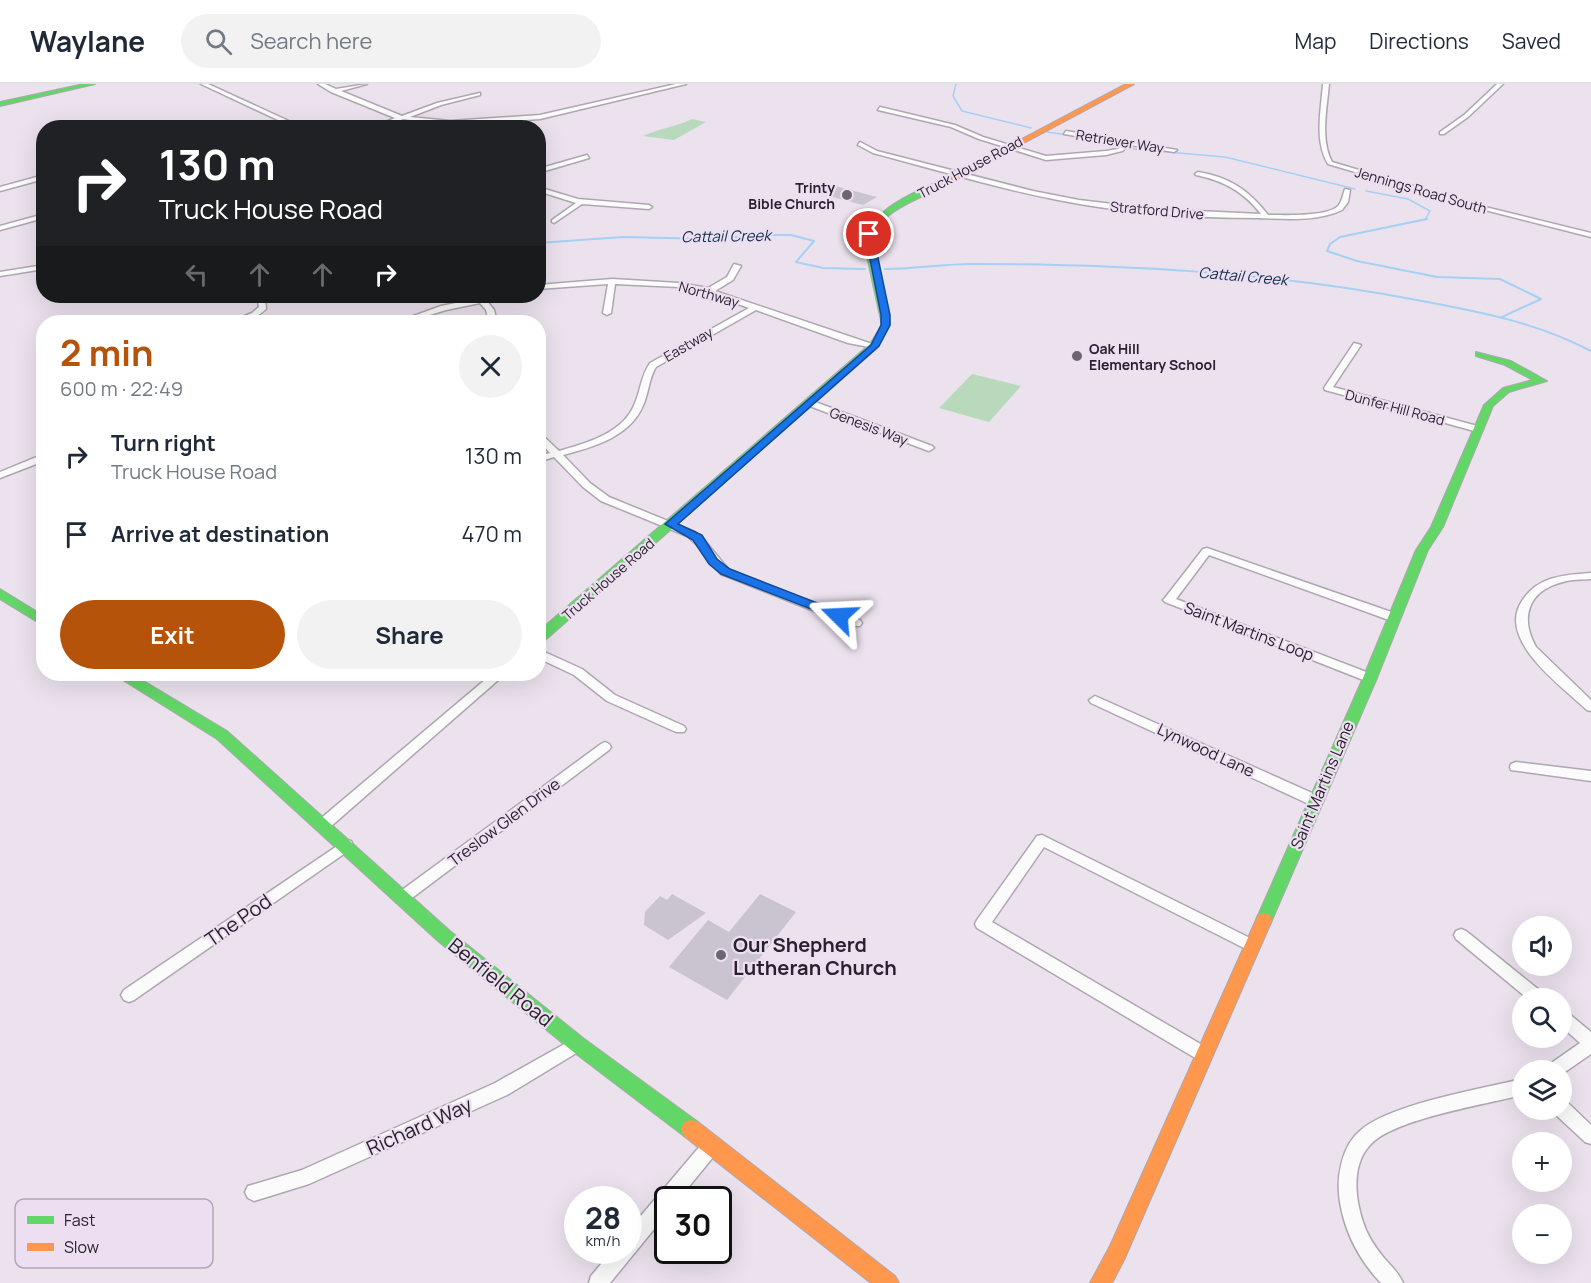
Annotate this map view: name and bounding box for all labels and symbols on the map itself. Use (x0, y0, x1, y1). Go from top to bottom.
street label: Retriever Way (1075, 125, 1166, 157)
street label: Truck House Road (914, 131, 1026, 203)
street label: Jennings Road South (1353, 162, 1489, 218)
place label: Trinty Bible Church (748, 178, 835, 213)
marker: Trinty Bible Church (840, 188, 854, 202)
street label: Stratford Drive (1109, 196, 1205, 224)
pin (843, 208, 894, 259)
water label: Cattail Creek (681, 225, 773, 247)
water label: Cattail Creek (1198, 262, 1291, 291)
street label: Northway (677, 276, 742, 312)
street label: Eastway (660, 322, 717, 366)
place label: Oak Hill Elementary School (1089, 339, 1216, 374)
marker: Oak Hill Elementary School (1070, 349, 1084, 363)
street label: Dunfer Hill Road (1343, 385, 1447, 429)
street label: Genesis Way (827, 402, 911, 450)
street label: Truck House Road (558, 534, 658, 624)
position arrow (807, 584, 871, 648)
street label: Saint Martins Loop (1181, 596, 1317, 666)
street label: Lynwood Lane (1154, 718, 1258, 782)
street label: Saint Martins Lane (1285, 718, 1359, 852)
street label: Treslow Glen Drive (444, 773, 564, 871)
street label: The Pod (199, 887, 277, 953)
street label: Benfield Road (443, 931, 559, 1033)
place label: Our Shepherd Lutheran Church (733, 931, 897, 981)
marker: Our Shepherd Lutheran Church (714, 948, 728, 962)
street label: Richard Way (362, 1090, 477, 1161)
speed limit sign: 30 (654, 1186, 732, 1264)
legend (15, 1199, 213, 1268)
text: Fast (64, 1209, 95, 1231)
text: Slow (64, 1236, 99, 1258)

